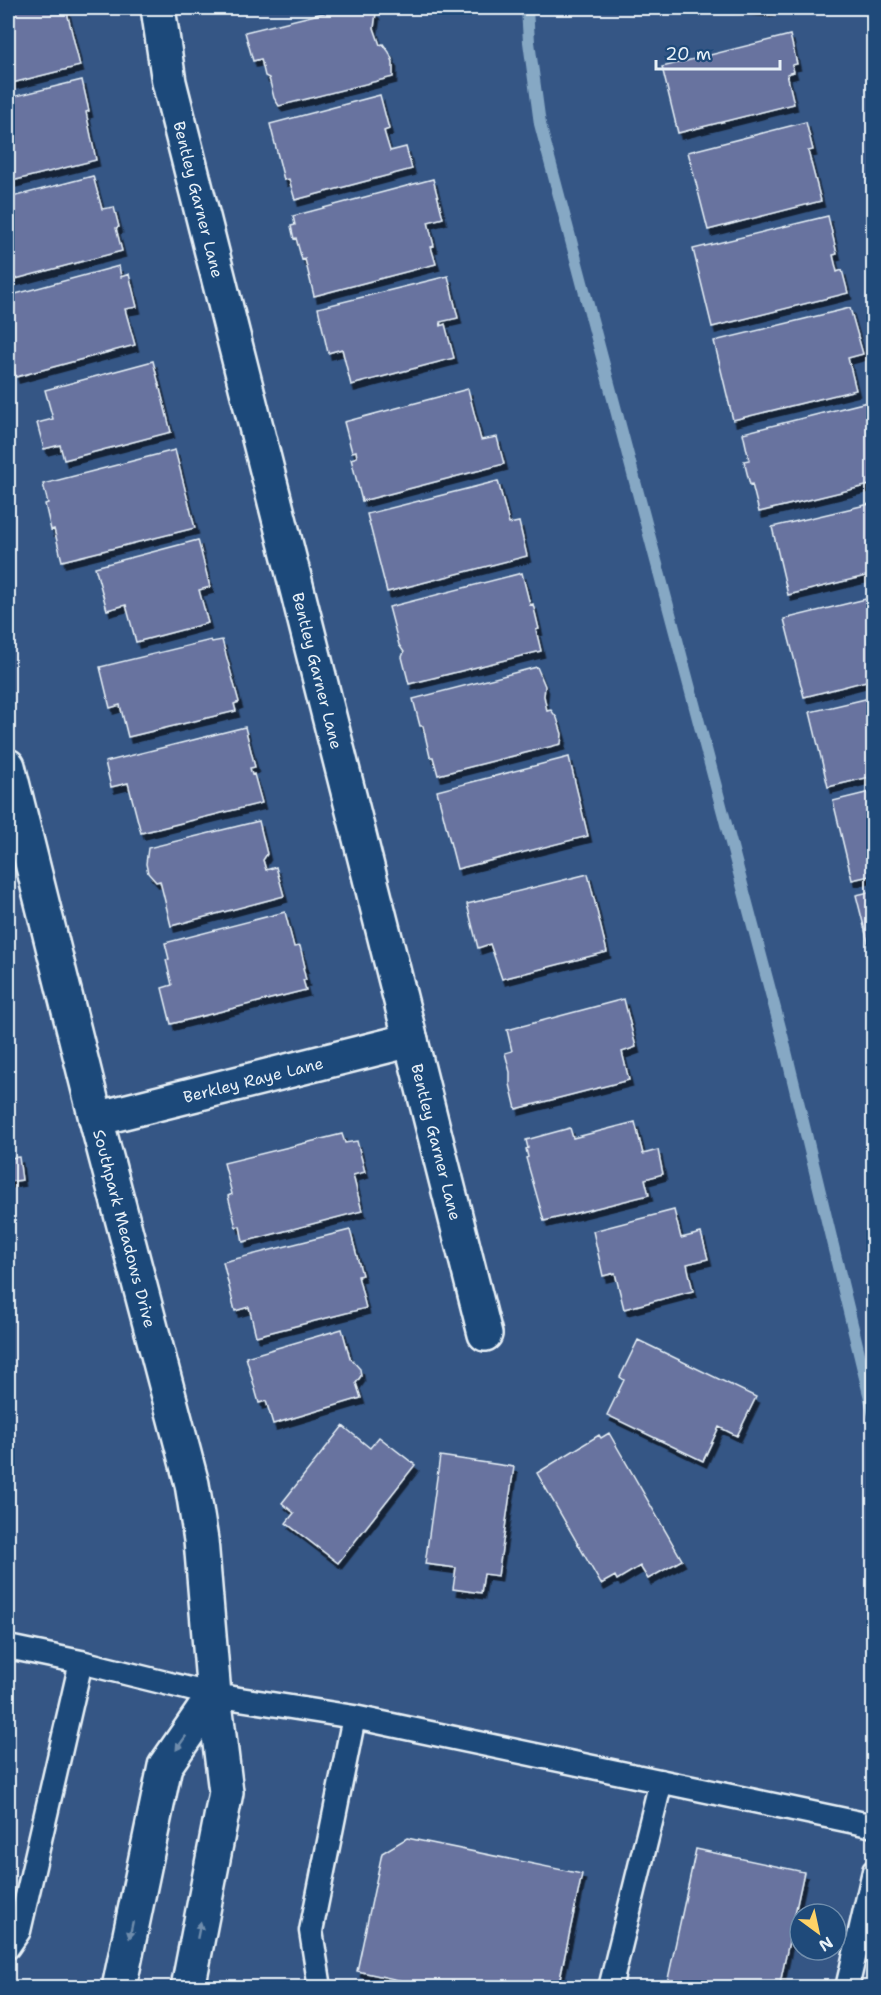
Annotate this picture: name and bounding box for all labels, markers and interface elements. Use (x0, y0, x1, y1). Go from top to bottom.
scale bar (656, 33, 780, 71)
text: 20 m (665, 42, 711, 66)
street label: Bentley Garner Lane (169, 119, 228, 280)
street label: Bentley Garner Lane (288, 590, 347, 751)
street label: Berkley Raye Lane (181, 1052, 325, 1107)
street label: Bentley Garner Lane (407, 1061, 466, 1222)
street label: Southpark Meadows Drive (89, 1127, 161, 1330)
one-way arrow (175, 1735, 187, 1751)
north arrow (788, 1902, 848, 1962)
one-way arrow (125, 1920, 135, 1939)
one-way arrow (195, 1920, 204, 1939)
text: N (815, 1932, 837, 1956)

